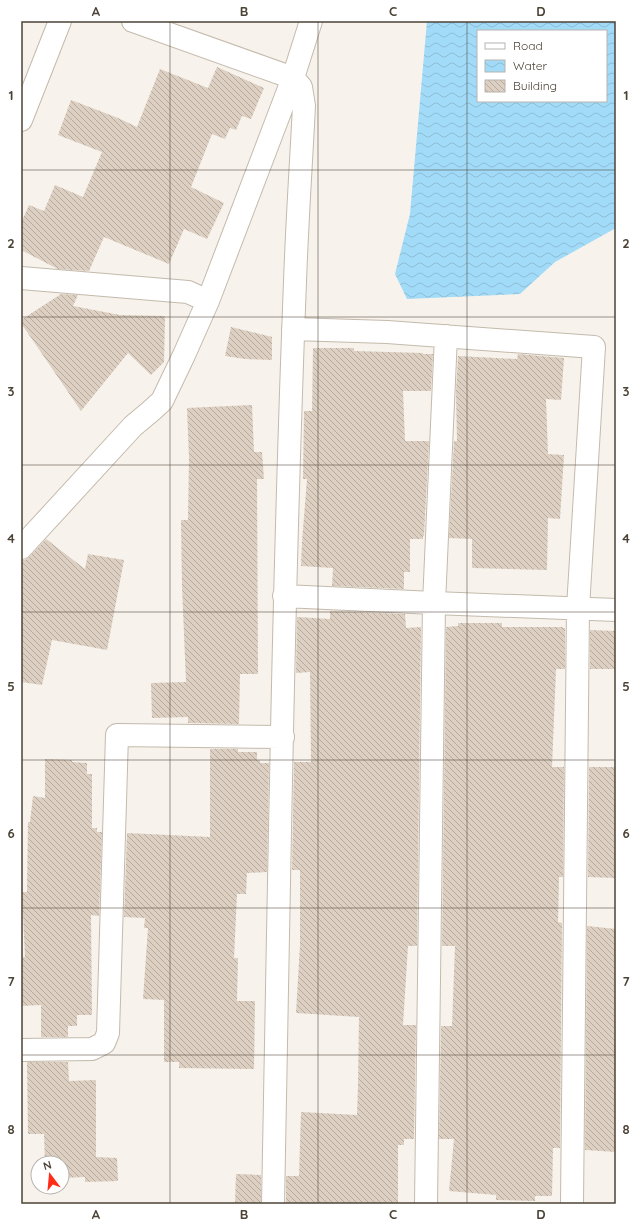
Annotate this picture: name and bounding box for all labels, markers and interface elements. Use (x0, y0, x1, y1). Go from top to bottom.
text: A (92, 3, 101, 19)
text: B (240, 3, 248, 19)
text: C (389, 3, 397, 19)
text: D (536, 3, 546, 19)
legend (477, 30, 607, 102)
text: Road (513, 38, 543, 53)
text: Water (513, 58, 548, 73)
text: Building (513, 78, 557, 93)
text: 1 (8, 87, 14, 103)
text: 1 (623, 87, 629, 103)
text: 2 (7, 235, 15, 251)
text: 2 (622, 235, 630, 251)
text: 3 (8, 383, 15, 399)
text: 3 (623, 383, 630, 399)
text: 4 (7, 530, 15, 546)
text: 4 (622, 530, 630, 546)
text: 5 (7, 678, 15, 694)
text: 5 (622, 678, 630, 694)
text: 6 (7, 825, 15, 841)
text: 6 (622, 825, 630, 841)
text: 7 (7, 973, 15, 989)
text: 7 (622, 973, 630, 989)
text: 8 (7, 1121, 15, 1137)
text: 8 (622, 1121, 630, 1137)
north arrow (30, 1155, 70, 1195)
text: N (41, 1158, 53, 1173)
text: A (92, 1206, 101, 1222)
text: B (240, 1206, 248, 1222)
text: C (389, 1206, 397, 1222)
text: D (536, 1206, 546, 1222)

